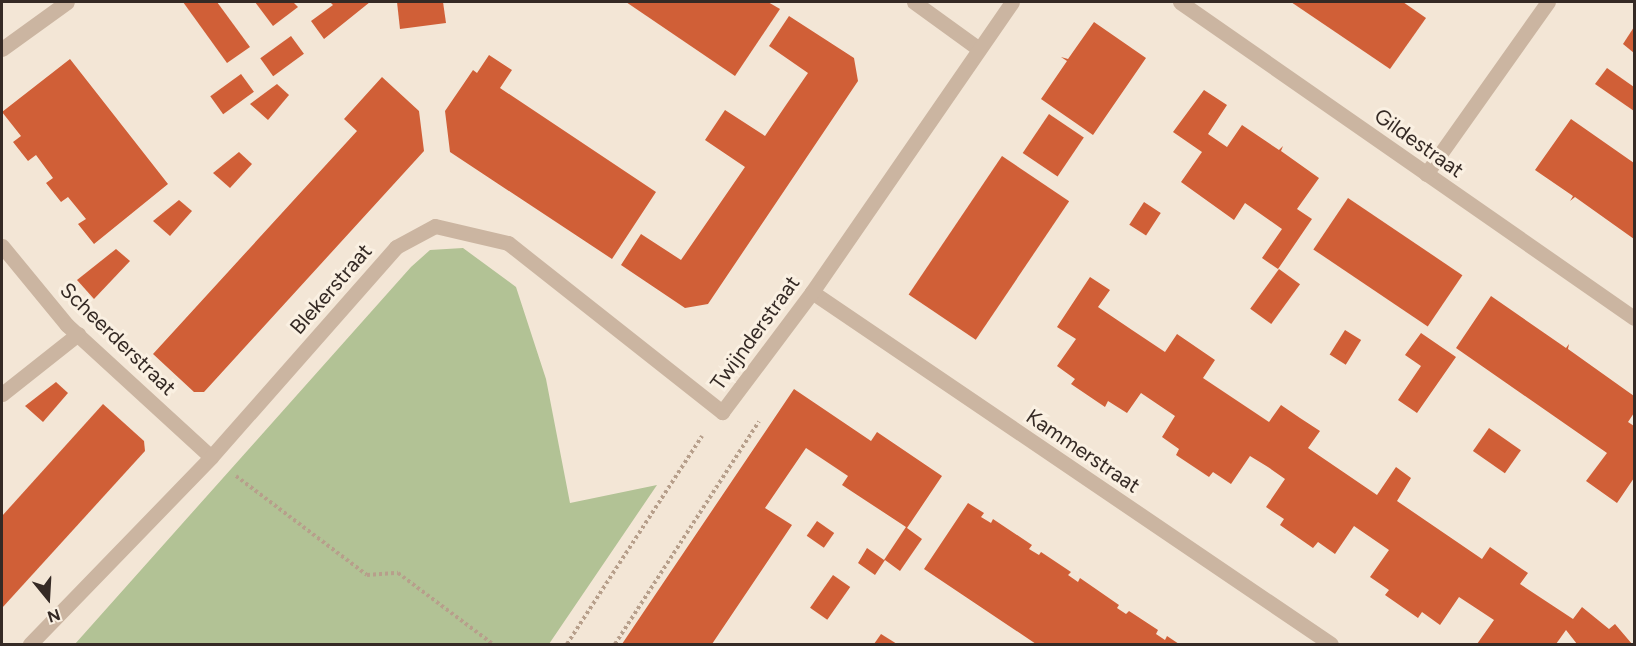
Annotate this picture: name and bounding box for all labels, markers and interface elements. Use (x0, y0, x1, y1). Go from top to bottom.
street label: Gildestraat (1369, 103, 1469, 183)
street label: Blekerstraat (285, 239, 377, 339)
street label: Twijnderstraat (705, 271, 805, 395)
street label: Scheerderstraat (55, 277, 181, 401)
street label: Kammerstraat (1021, 404, 1145, 498)
north arrow (18, 568, 78, 628)
text: N (45, 605, 63, 627)

